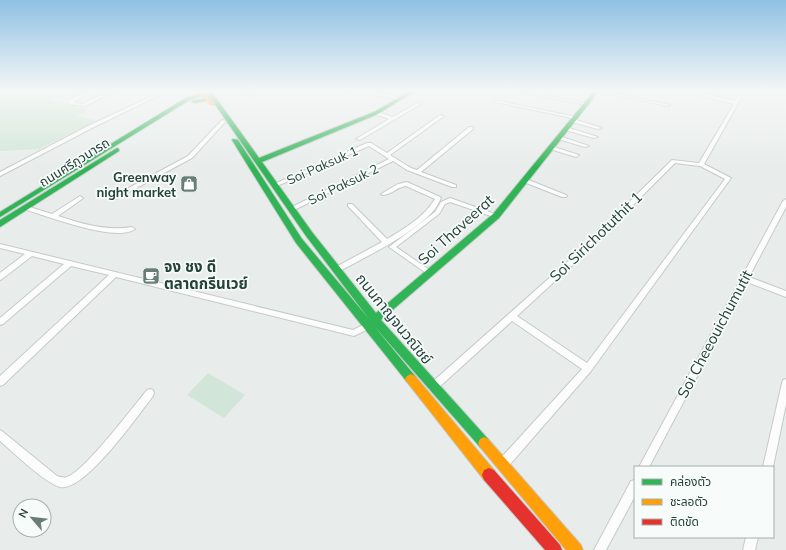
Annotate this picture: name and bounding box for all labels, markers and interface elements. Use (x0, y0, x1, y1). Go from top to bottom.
street label: ถนนศรีภูวนารถ (36, 134, 112, 190)
street label: Soi Paksuk 1 (284, 142, 360, 188)
street label: Soi Paksuk 2 (305, 160, 381, 208)
place label: Greenway night market (96, 169, 177, 200)
shop icon: Greenway night market (179, 174, 199, 194)
street label: Soi Sirichotuthit 1 (545, 188, 646, 286)
street label: Soi Thaveerat (414, 190, 498, 269)
place label: จง ชง ดี ตลาดกรีนเวย์ (164, 257, 248, 293)
cafe icon: จง ชง ดี ตลาดกรีนเวย์ (141, 266, 161, 286)
street label: Soi Cheeouichumutit (673, 266, 756, 401)
street label: ถนนกาญจนวณิชย์ (352, 269, 437, 368)
legend (634, 466, 774, 538)
text: คล่องตัว (670, 474, 711, 489)
text: ชะลอตัว (670, 494, 708, 509)
north arrow (12, 498, 52, 538)
text: N (15, 506, 31, 520)
text: ติดขัด (670, 514, 699, 529)

